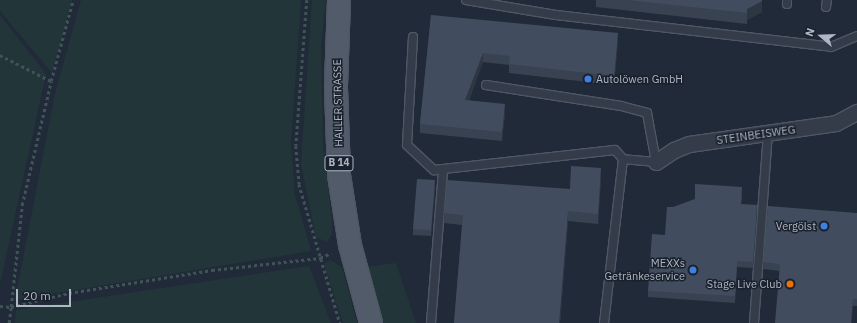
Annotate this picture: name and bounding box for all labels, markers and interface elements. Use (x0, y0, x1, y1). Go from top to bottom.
north arrow (801, 16, 841, 56)
text: N (802, 26, 818, 38)
street label: HALLER STRASSE (331, 59, 345, 147)
place label: Autolöwen GmbH (596, 72, 683, 86)
marker: Autolöwen GmbH (583, 74, 593, 84)
street label: STEINBEISWEG (716, 123, 796, 147)
road number: B 14 (324, 155, 354, 171)
place label: Vergölst (776, 219, 816, 233)
marker: Vergölst (819, 221, 829, 231)
place label: MEXXs Getränkeservice (604, 257, 685, 283)
marker: MEXXs Getränkeservice (688, 265, 698, 275)
place label: Stage Live Club (707, 277, 782, 291)
marker: Stage Live Club (785, 279, 795, 289)
scale bar (18, 281, 73, 307)
text: 20 m (23, 288, 51, 303)

